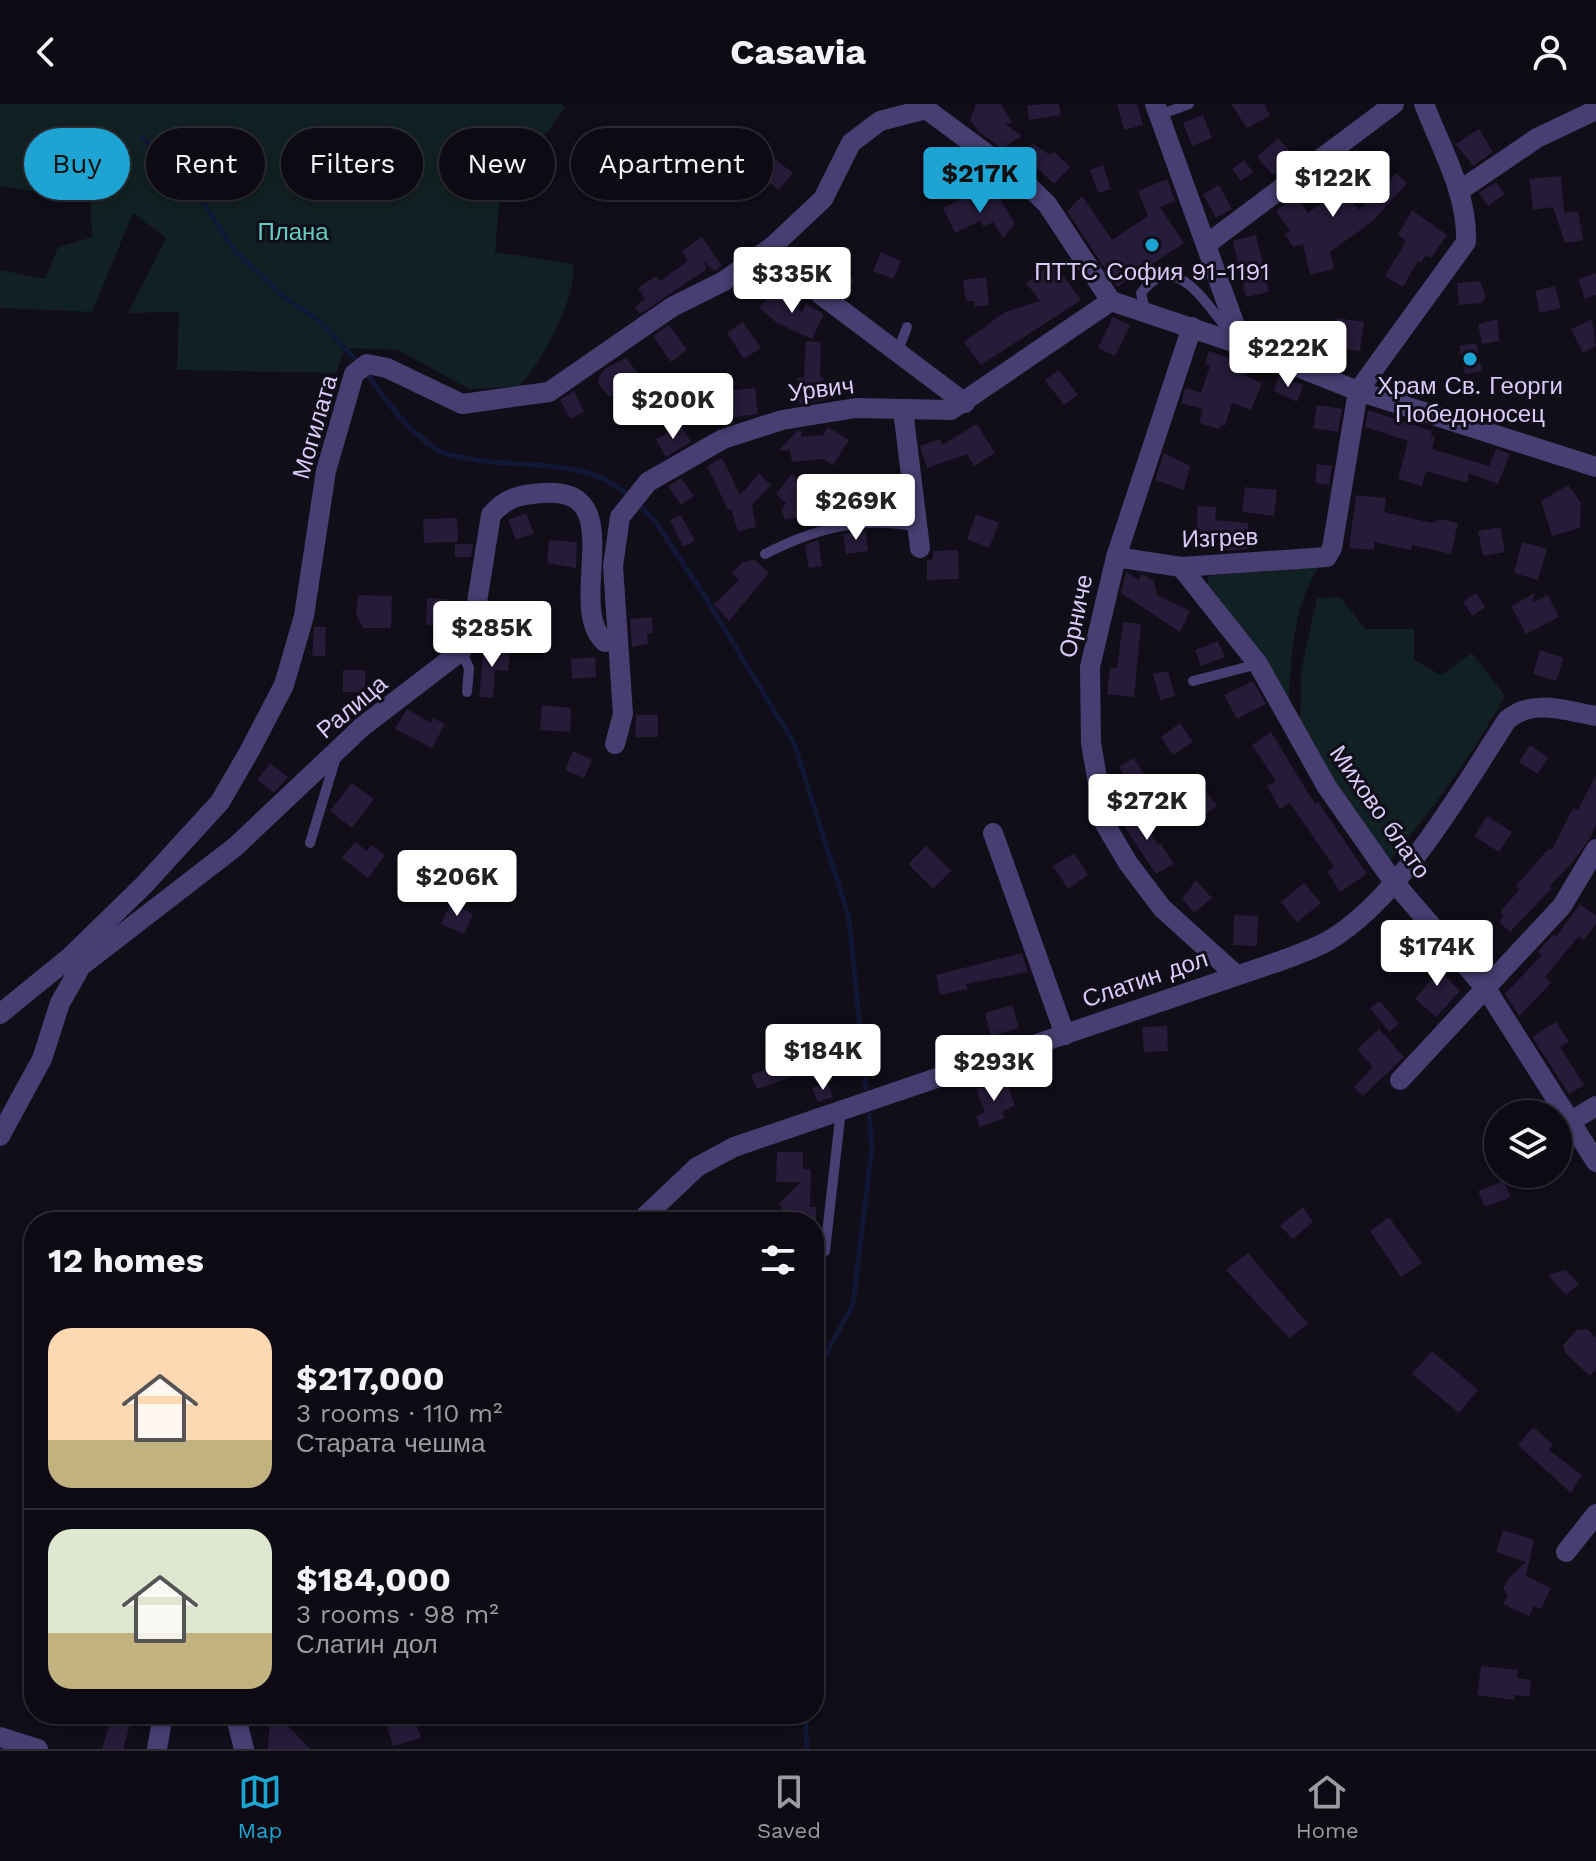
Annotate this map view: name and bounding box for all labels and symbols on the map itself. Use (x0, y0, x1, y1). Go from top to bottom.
pin: $217K (924, 147, 1036, 215)
pin: $122K (1277, 151, 1389, 219)
park label: Плана (257, 218, 329, 246)
marker: ПТТС София 91-1191 (1143, 236, 1161, 254)
pin: $335K (736, 247, 848, 315)
place label: ПТТС София 91-1191 (1034, 258, 1270, 286)
pin: $222K (1232, 321, 1344, 389)
marker: Храм Св. Георги Победоносец (1461, 350, 1479, 368)
street label: Могилата (287, 371, 343, 482)
street label: Урвич (786, 371, 856, 407)
place label: Храм Св. Георги Победоносец (1377, 372, 1563, 428)
pin: $200K (617, 373, 729, 441)
pin: $269K (800, 474, 912, 542)
street label: Изгрев (1181, 523, 1259, 553)
street label: Орниче (1054, 572, 1098, 660)
pin: $285K (436, 601, 548, 669)
street label: Ралица (311, 669, 393, 744)
street label: Михово блато (1324, 740, 1436, 884)
pin: $272K (1091, 774, 1203, 842)
pin: $206K (401, 850, 513, 918)
pin: $174K (1381, 920, 1493, 988)
street label: Слатин дол (1079, 944, 1211, 1014)
pin: $184K (767, 1024, 879, 1092)
pin: $293K (938, 1035, 1050, 1103)

